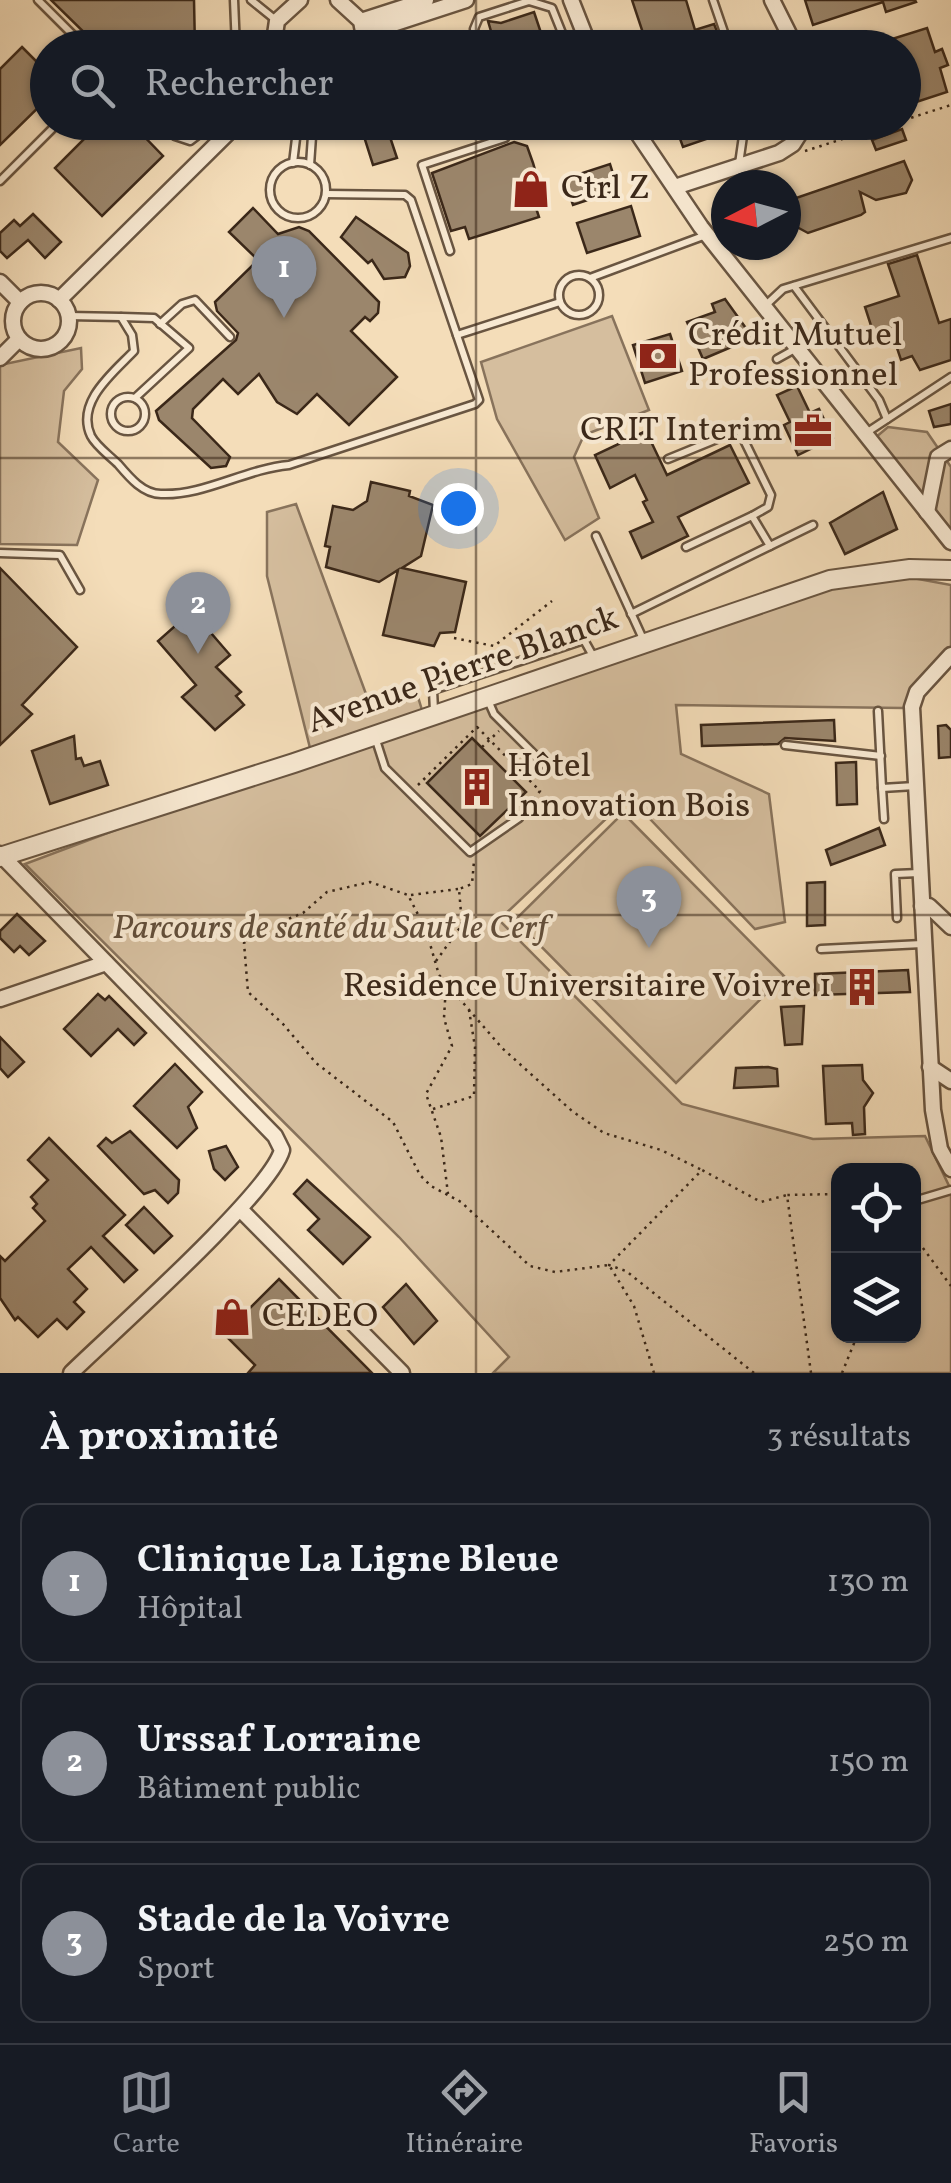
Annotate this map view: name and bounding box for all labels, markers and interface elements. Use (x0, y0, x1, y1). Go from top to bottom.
search box (30, 30, 921, 140)
icon: search (65, 58, 120, 113)
text: Rechercher (145, 59, 333, 112)
place label: Ctrl Z (561, 165, 650, 213)
shop icon: Ctrl Z (510, 168, 552, 210)
north arrow (711, 170, 801, 260)
pin: 1 (252, 236, 316, 318)
place label: Crédit Mutuel Professionnel (688, 312, 902, 400)
bank icon: Crédit Mutuel Professionnel (637, 335, 679, 377)
place label: CRIT Interim (580, 407, 783, 455)
office icon: CRIT Interim (792, 410, 834, 452)
your location (433, 483, 484, 534)
pin: 2 (166, 572, 230, 654)
street label: Avenue Pierre Blanck (301, 595, 625, 747)
place label: Hôtel Innovation Bois (507, 743, 750, 831)
building icon: Hôtel Innovation Bois (456, 766, 498, 808)
pin: 3 (616, 866, 682, 948)
park label: Parcours de santé du Saut le Cerf (112, 905, 554, 953)
place label: Residence Universitaire Voivre 1 (343, 963, 832, 1011)
building icon: Residence Universitaire Voivre 1 (841, 966, 883, 1008)
map controls (831, 1163, 921, 1343)
button: locate (831, 1163, 921, 1253)
button: layers (831, 1253, 921, 1343)
place label: CEDEO (262, 1293, 378, 1341)
shop icon: CEDEO (211, 1296, 253, 1338)
text: À proximité (40, 1409, 279, 1468)
text: 3 résultats (767, 1416, 911, 1460)
text: Clinique La Ligne Bleue (137, 1535, 559, 1588)
text: 1 (68, 1561, 81, 1605)
text: 130 m (827, 1561, 909, 1605)
text: Hôpital (137, 1588, 243, 1632)
text: Urssaf Lorraine (137, 1715, 421, 1768)
text: 2 (66, 1741, 83, 1785)
text: 150 m (828, 1741, 909, 1785)
text: Bâtiment public (137, 1768, 361, 1812)
text: Stade de la Voivre (137, 1895, 450, 1948)
text: 3 (66, 1921, 83, 1965)
text: 250 m (823, 1921, 909, 1965)
text: Sport (137, 1948, 215, 1992)
tab: Carte (113, 2065, 180, 2164)
tab: Itinéraire (406, 2065, 523, 2164)
tab: Favoris (749, 2065, 838, 2164)

